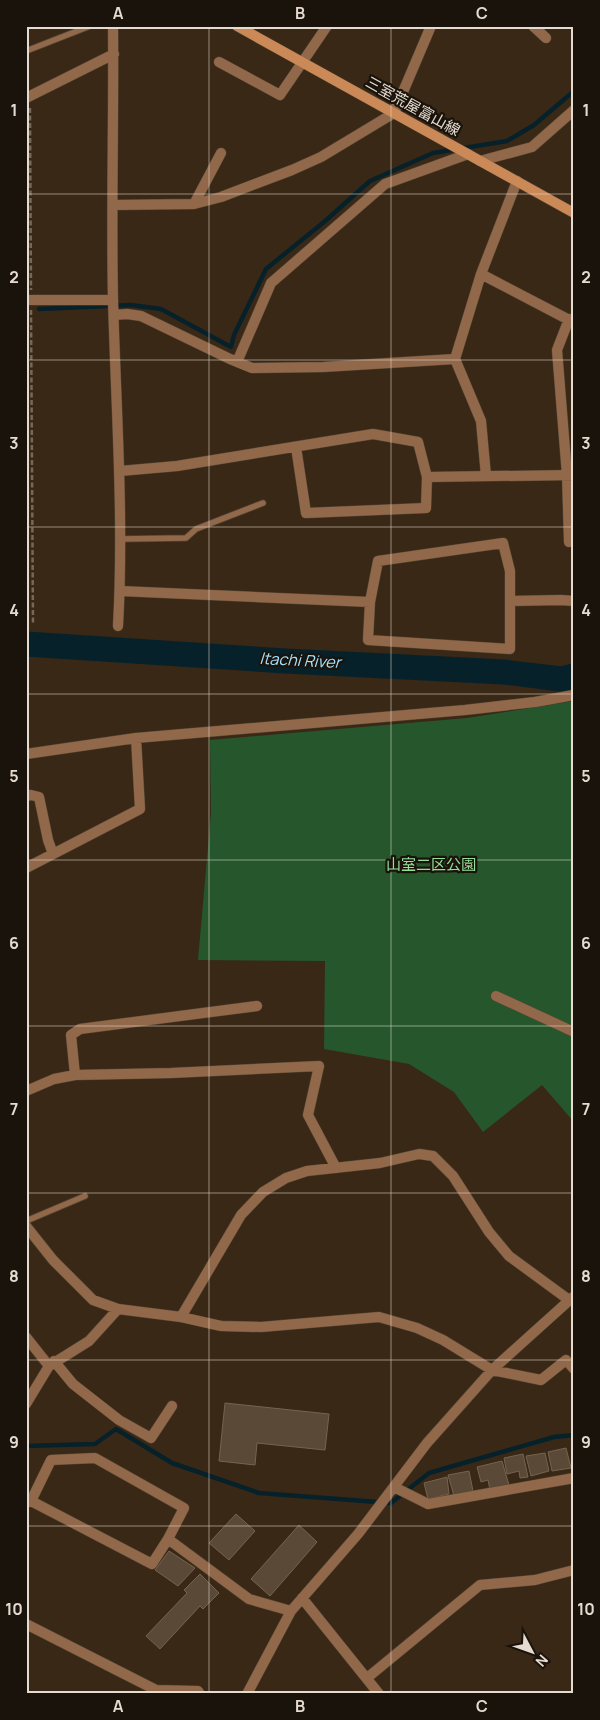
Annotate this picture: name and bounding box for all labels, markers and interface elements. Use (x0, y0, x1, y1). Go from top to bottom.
text: A (113, 2, 124, 24)
text: B (295, 2, 305, 24)
text: C (476, 2, 488, 24)
street label: 三室荒屋富山線 (362, 71, 464, 141)
text: 1 (10, 99, 18, 121)
text: 1 (582, 99, 590, 121)
text: 2 (9, 266, 19, 288)
text: 2 (581, 266, 591, 288)
text: 3 (9, 432, 19, 454)
text: 3 (581, 432, 591, 454)
text: 4 (9, 599, 19, 621)
text: 4 (581, 599, 591, 621)
water label: Itachi River (259, 647, 343, 673)
text: 5 (9, 765, 19, 787)
text: 5 (581, 765, 591, 787)
park label: 山室二区公園 (386, 854, 476, 875)
text: 6 (9, 932, 19, 954)
text: 6 (581, 932, 591, 954)
text: 7 (10, 1098, 18, 1120)
text: 7 (582, 1098, 590, 1120)
text: 8 (9, 1265, 19, 1287)
text: 8 (581, 1265, 591, 1287)
text: 9 (9, 1431, 19, 1453)
text: 9 (581, 1431, 591, 1453)
text: 10 (5, 1598, 23, 1620)
text: 10 (577, 1598, 595, 1620)
north arrow (508, 1628, 558, 1678)
text: N (532, 1651, 553, 1671)
text: A (113, 1695, 124, 1717)
text: B (295, 1695, 305, 1717)
text: C (476, 1695, 488, 1717)

